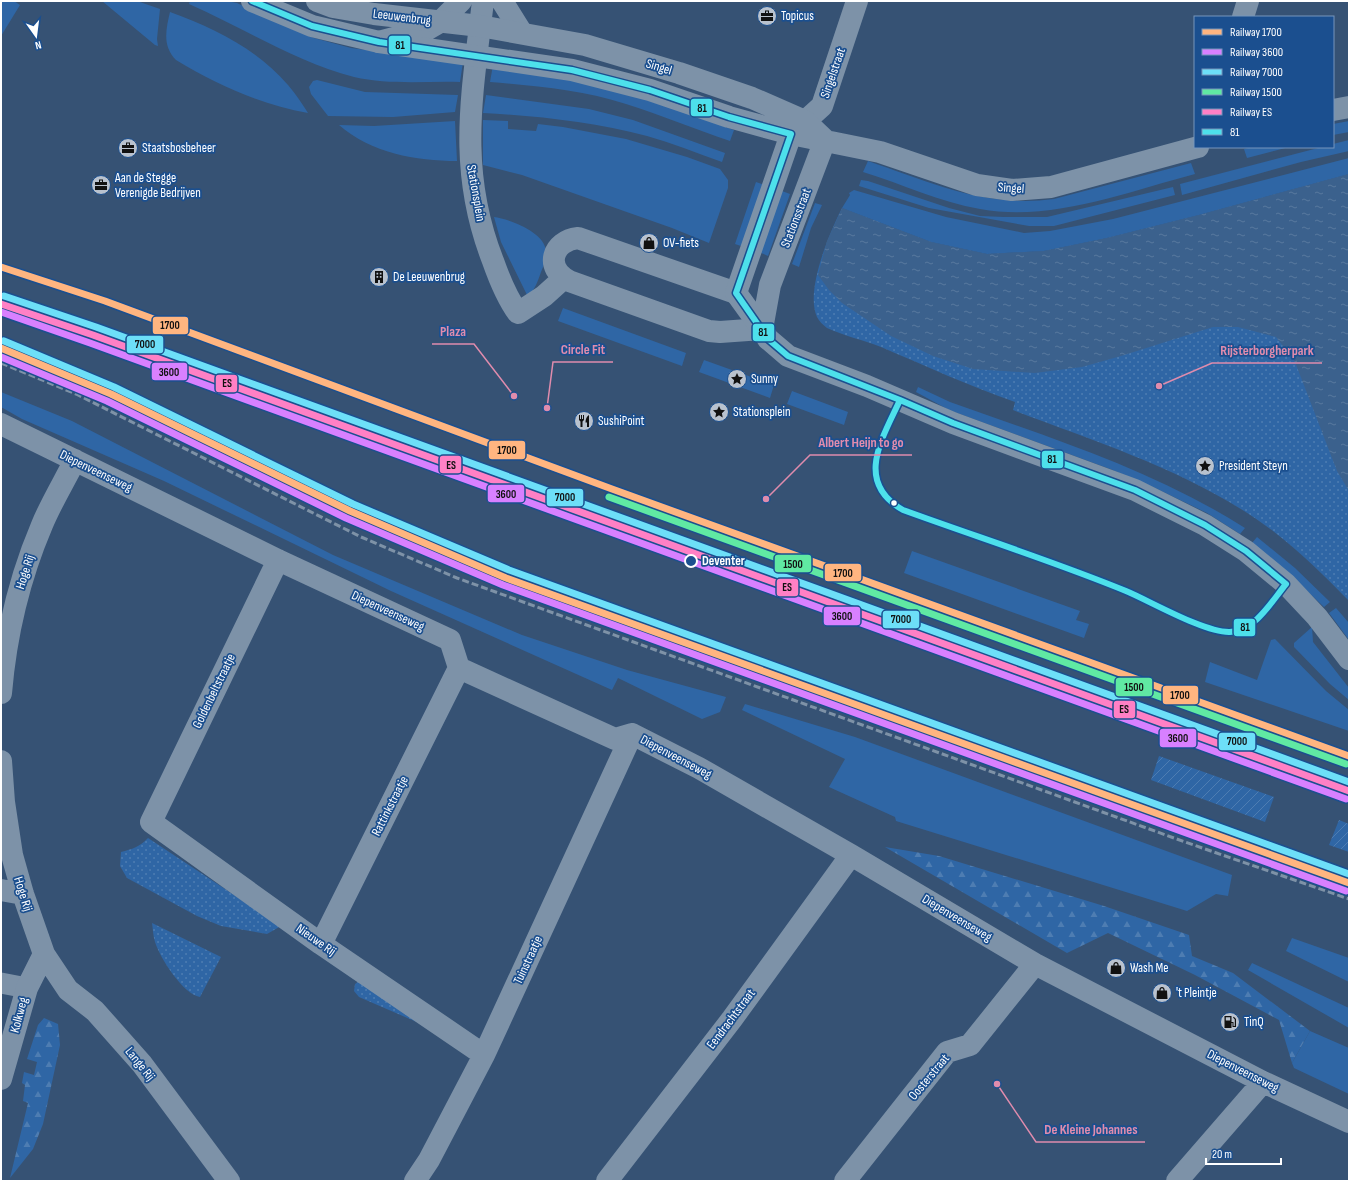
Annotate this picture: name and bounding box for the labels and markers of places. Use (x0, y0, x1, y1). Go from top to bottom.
office icon: Topicus (756, 5, 778, 27)
place label: Topicus (781, 8, 814, 24)
office icon: Staatsbosbeheer (117, 137, 139, 159)
place label: Staatsbosbeheer (142, 140, 216, 156)
place label: Aan de Stegge Verenigde Bedrijven (114, 170, 201, 201)
office icon: Aan de Stegge Verenigde Bedrijven (90, 174, 112, 196)
shop icon: OV-fiets (638, 232, 660, 254)
place label: OV-fiets (663, 235, 699, 251)
building icon: De Leeuwenbrug (368, 266, 390, 288)
place label: De Leeuwenbrug (393, 269, 465, 285)
callout: Plaza (432, 318, 474, 344)
callout: Circle Fit (553, 336, 613, 362)
callout: Rijsterborgherpark (1212, 337, 1322, 363)
place icon: Sunny (726, 368, 748, 390)
place label: Sunny (751, 371, 778, 387)
place icon: Stationsplein (708, 401, 730, 423)
place label: Stationsplein (733, 404, 791, 420)
restaurant icon: SushiPoint (573, 410, 595, 432)
place label: SushiPoint (598, 413, 645, 429)
callout: Albert Heijn to go (810, 429, 912, 455)
place icon: President Steyn (1194, 455, 1216, 477)
place label: President Steyn (1219, 458, 1288, 474)
unlabelled marker (889, 498, 899, 508)
place label: Deventer (702, 553, 745, 569)
marker: Deventer (684, 554, 698, 568)
shop icon: Wash Me (1105, 957, 1127, 979)
place label: Wash Me (1130, 960, 1168, 976)
shop icon: 't Pleintje (1151, 982, 1173, 1004)
place label: 't Pleintje (1176, 985, 1217, 1001)
fuel station icon: TinQ (1219, 1011, 1241, 1033)
place label: TinQ (1244, 1014, 1264, 1030)
callout: De Kleine Johannes (1036, 1116, 1145, 1142)

